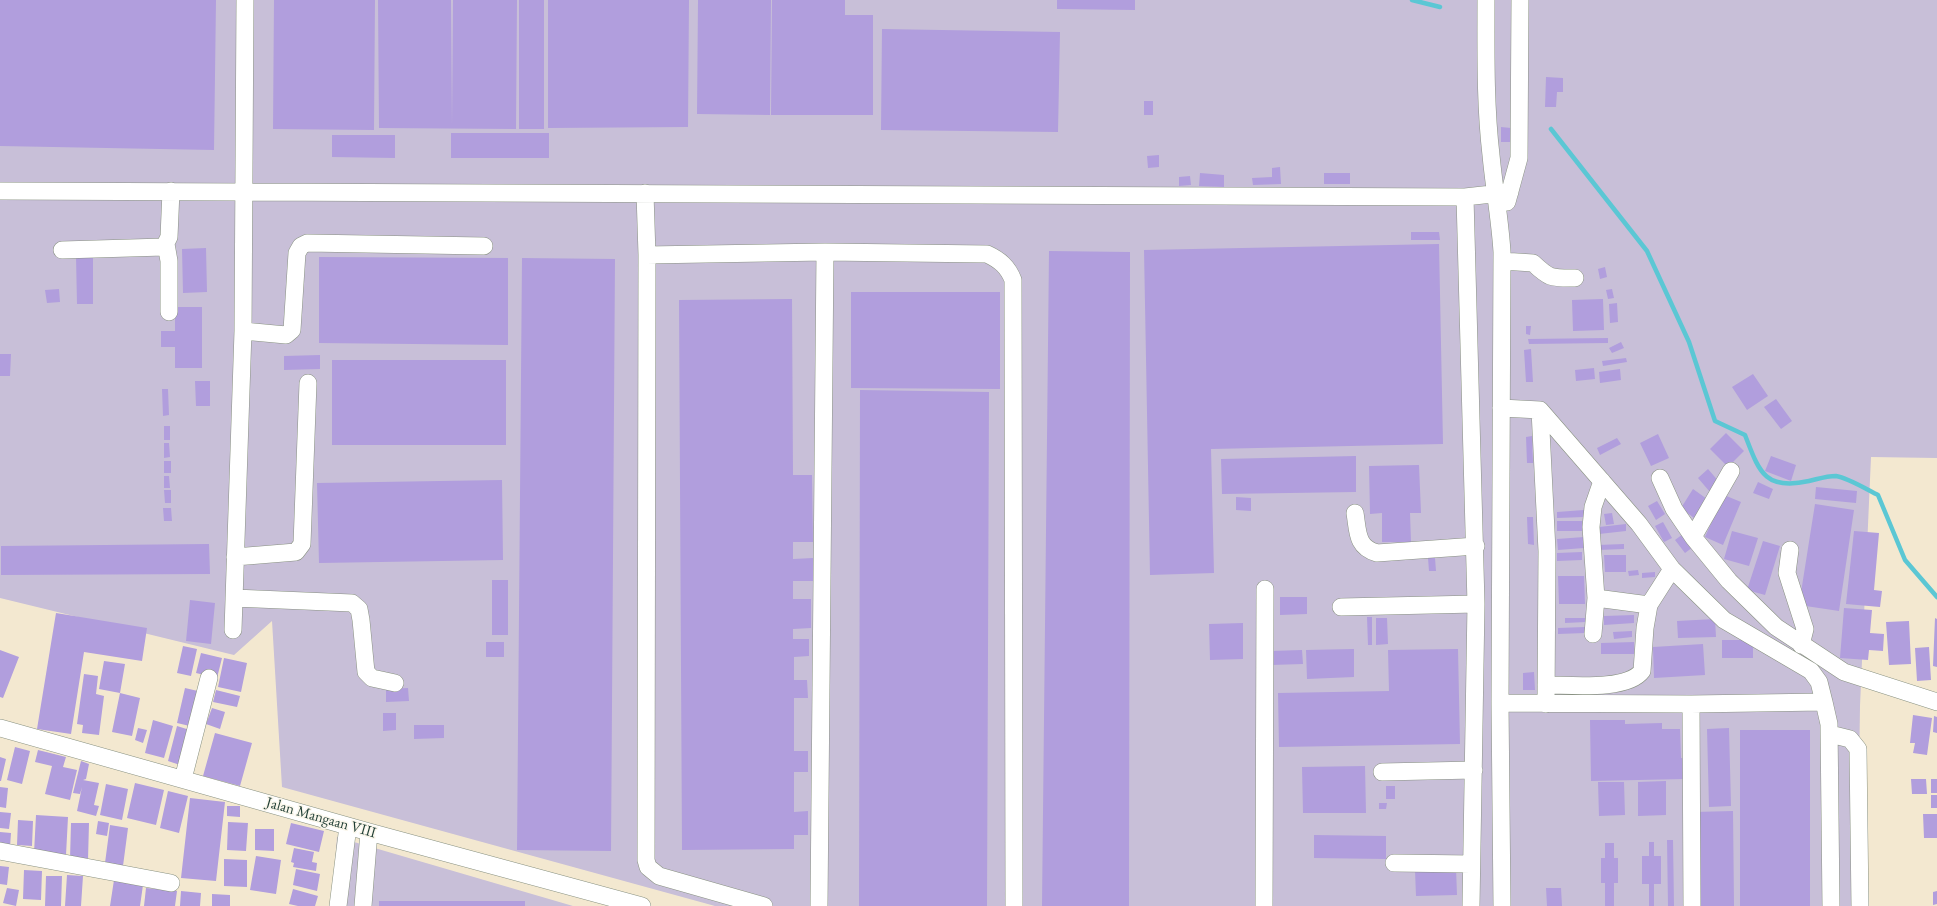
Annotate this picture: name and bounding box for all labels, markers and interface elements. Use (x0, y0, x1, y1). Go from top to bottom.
street label: Jalan Mangaan VIII (264, 794, 378, 842)

